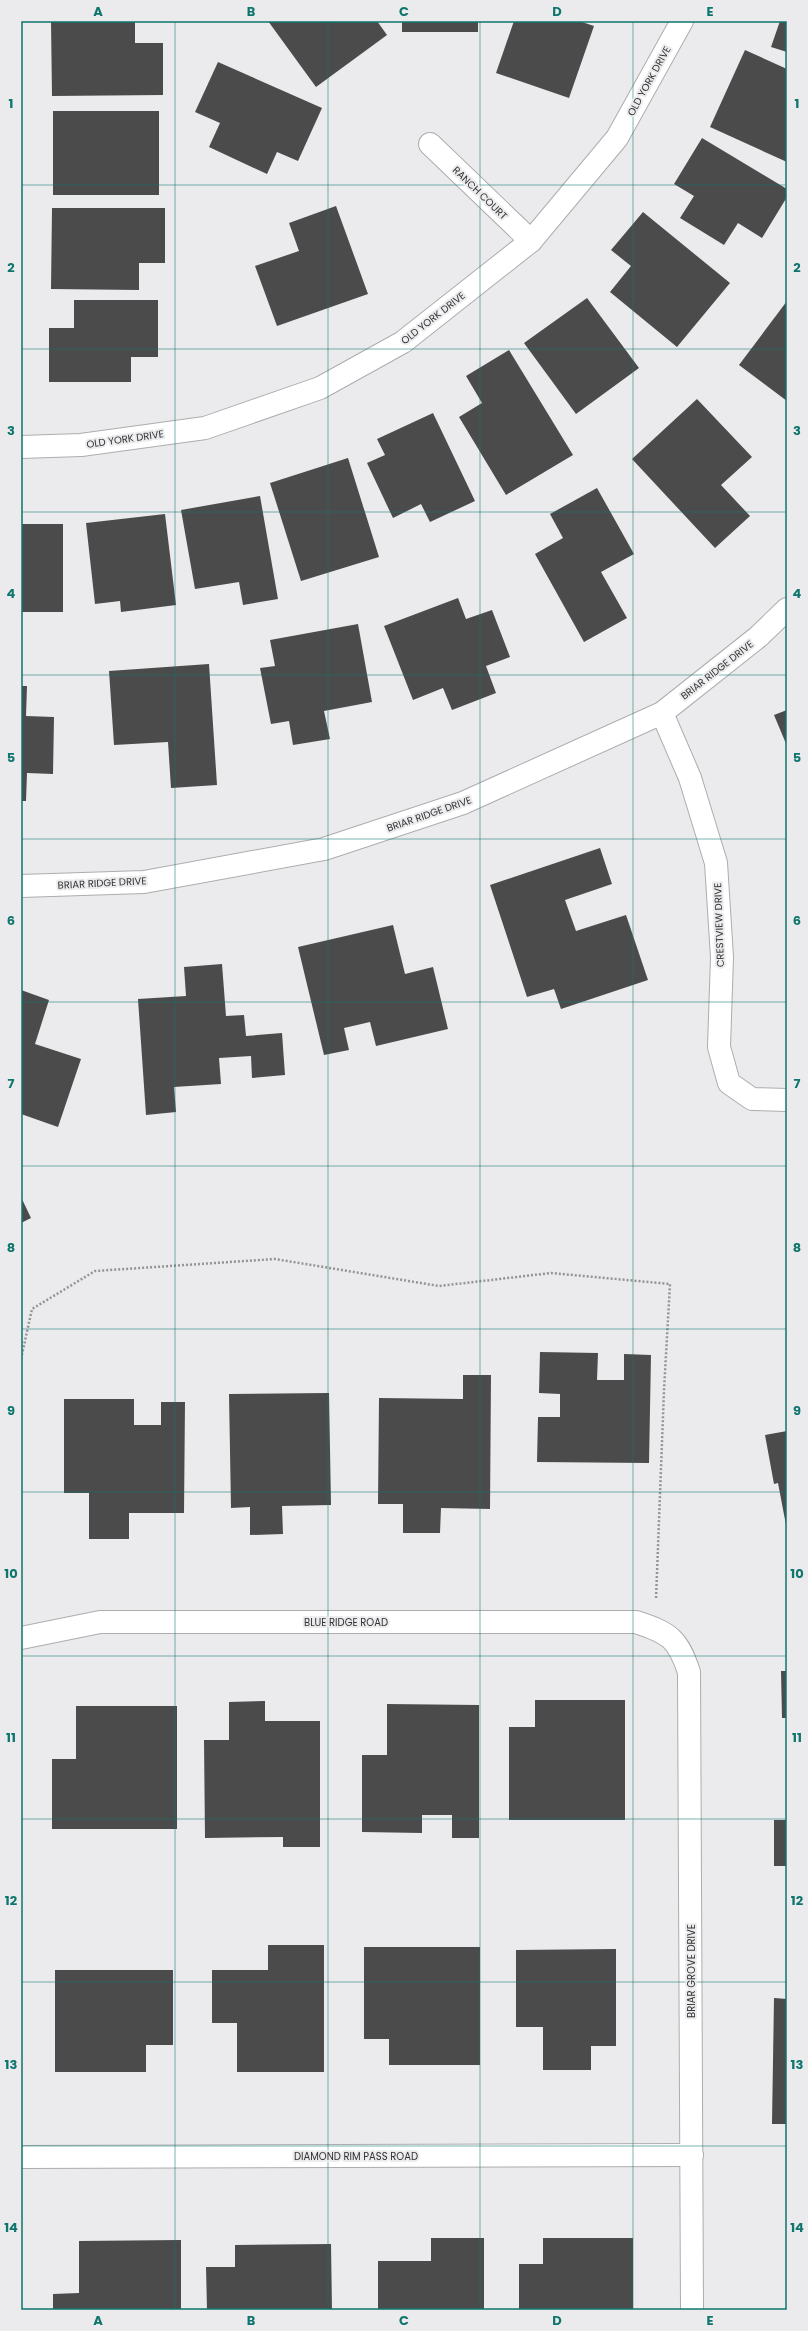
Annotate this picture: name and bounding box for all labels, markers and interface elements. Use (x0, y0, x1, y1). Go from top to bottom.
text: A (93, 2, 103, 21)
text: B (247, 2, 256, 21)
text: C (399, 2, 409, 21)
text: D (552, 2, 562, 21)
text: E (706, 2, 714, 21)
street label: OLD YORK DRIVE (624, 43, 674, 119)
text: 1 (9, 94, 13, 113)
text: 1 (795, 94, 799, 113)
street label: RANCH COURT (449, 163, 511, 223)
text: 2 (7, 258, 15, 277)
text: 2 (793, 258, 801, 277)
street label: OLD YORK DRIVE (398, 288, 468, 348)
text: 3 (7, 421, 15, 440)
text: 3 (793, 421, 801, 440)
street label: OLD YORK DRIVE (85, 426, 165, 452)
text: 4 (7, 584, 16, 603)
text: 4 (793, 584, 802, 603)
street label: BRIAR RIDGE DRIVE (677, 637, 757, 703)
text: 5 (7, 748, 15, 767)
text: 5 (793, 748, 801, 767)
street label: BRIAR RIDGE DRIVE (385, 792, 473, 836)
street label: BRIAR RIDGE DRIVE (57, 873, 147, 893)
street label: CRESTVIEW DRIVE (710, 883, 728, 967)
text: 6 (7, 911, 15, 930)
text: 6 (793, 911, 801, 930)
text: 7 (8, 1074, 15, 1093)
text: 7 (794, 1074, 801, 1093)
text: 8 (7, 1238, 15, 1257)
text: 8 (793, 1238, 801, 1257)
text: 9 (7, 1401, 15, 1420)
text: 9 (793, 1401, 801, 1420)
text: 10 (4, 1564, 18, 1583)
text: 10 (790, 1564, 804, 1583)
street label: BLUE RIDGE ROAD (304, 1615, 388, 1630)
text: 11 (6, 1728, 16, 1747)
text: 11 (792, 1728, 802, 1747)
text: 12 (5, 1891, 18, 1910)
text: 12 (791, 1891, 804, 1910)
street label: BRIAR GROVE DRIVE (684, 1924, 699, 2018)
text: 13 (5, 2055, 18, 2074)
text: 13 (791, 2055, 804, 2074)
street label: DIAMOND RIM PASS ROAD (294, 2149, 418, 2164)
text: 14 (4, 2218, 18, 2237)
text: 14 (790, 2218, 804, 2237)
text: A (93, 2311, 103, 2330)
text: B (247, 2311, 256, 2330)
text: C (399, 2311, 409, 2330)
text: D (552, 2311, 562, 2330)
text: E (706, 2311, 714, 2330)

